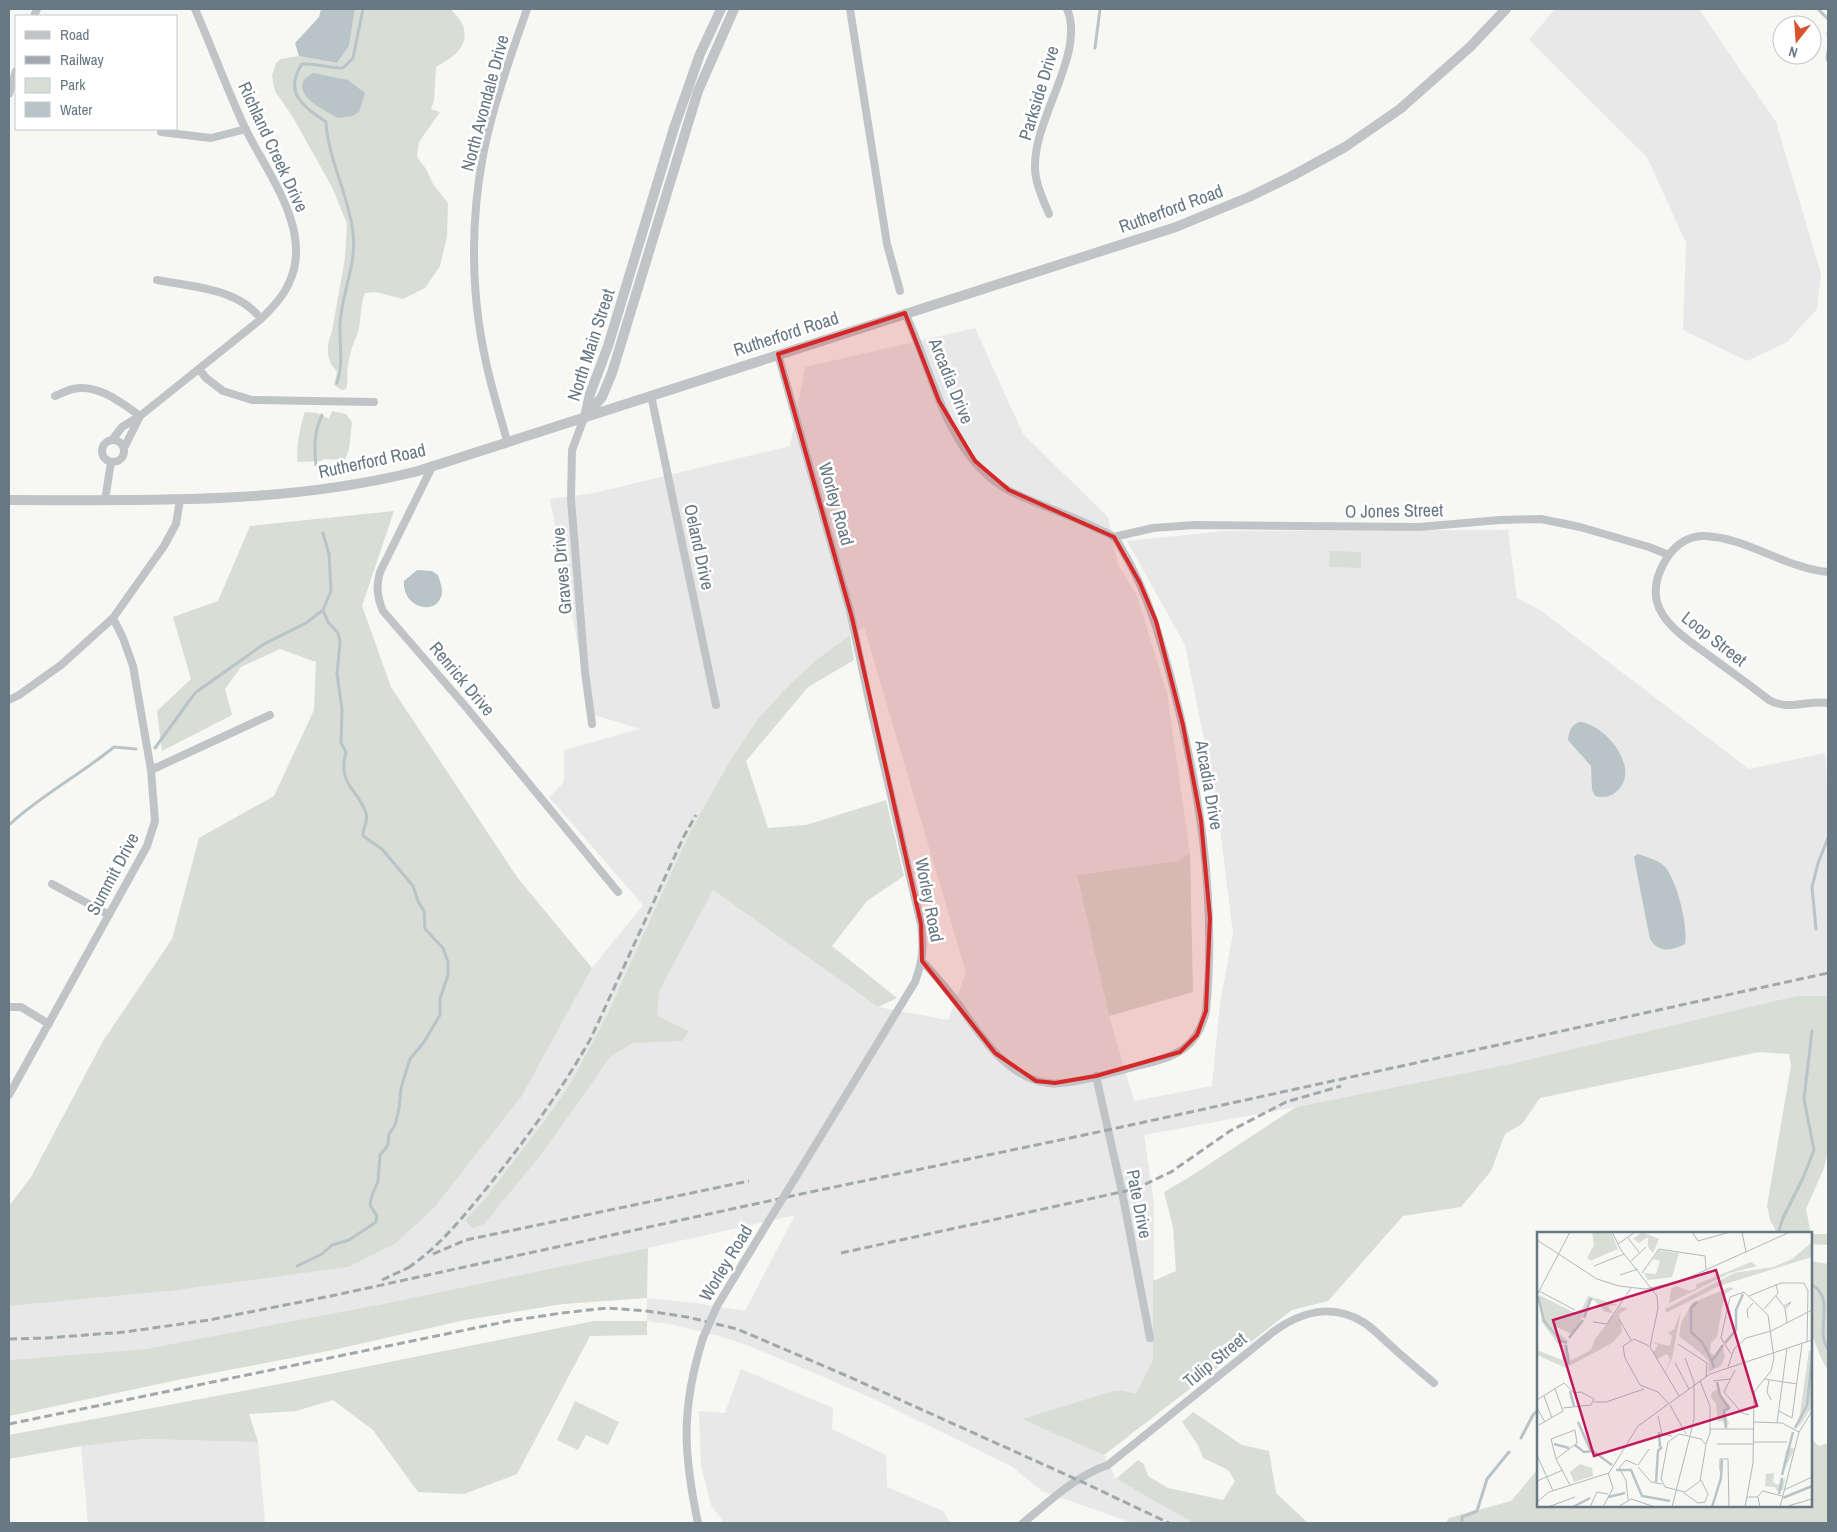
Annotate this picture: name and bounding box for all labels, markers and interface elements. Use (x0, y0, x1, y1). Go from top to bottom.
legend (15, 15, 178, 130)
north arrow (1772, 15, 1822, 65)
text: Road (60, 24, 89, 45)
street label: North Avondale Drive (454, 32, 515, 174)
street label: Parkside Drive (1012, 43, 1065, 143)
text: N (1787, 43, 1800, 62)
text: Railway (60, 49, 105, 70)
text: Park (60, 74, 86, 95)
street label: Richland Creek Drive (232, 78, 315, 216)
text: Water (60, 99, 92, 120)
street label: Rutherford Road (1115, 178, 1226, 239)
street label: North Main Street (561, 286, 620, 404)
street label: Rutherford Road (730, 305, 842, 362)
street label: Arcadia Drive (923, 333, 980, 427)
street label: Rutherford Road (316, 437, 428, 484)
street label: Worley Road (813, 460, 860, 548)
street label: O Jones Street (1345, 497, 1443, 524)
street label: Oeland Drive (678, 502, 721, 592)
street label: Graves Drive (545, 527, 578, 615)
street label: Loop Street (1677, 605, 1752, 672)
street label: Renrick Drive (424, 636, 501, 721)
street label: Arcadia Drive (1189, 737, 1230, 832)
street label: Summit Drive (80, 828, 145, 919)
street label: Worley Road (909, 856, 950, 944)
street label: Pate Drive (1121, 1167, 1158, 1241)
street label: Worley Road (693, 1220, 758, 1306)
inset map (1537, 1232, 1812, 1507)
street label: Tulip Street (1178, 1326, 1252, 1393)

